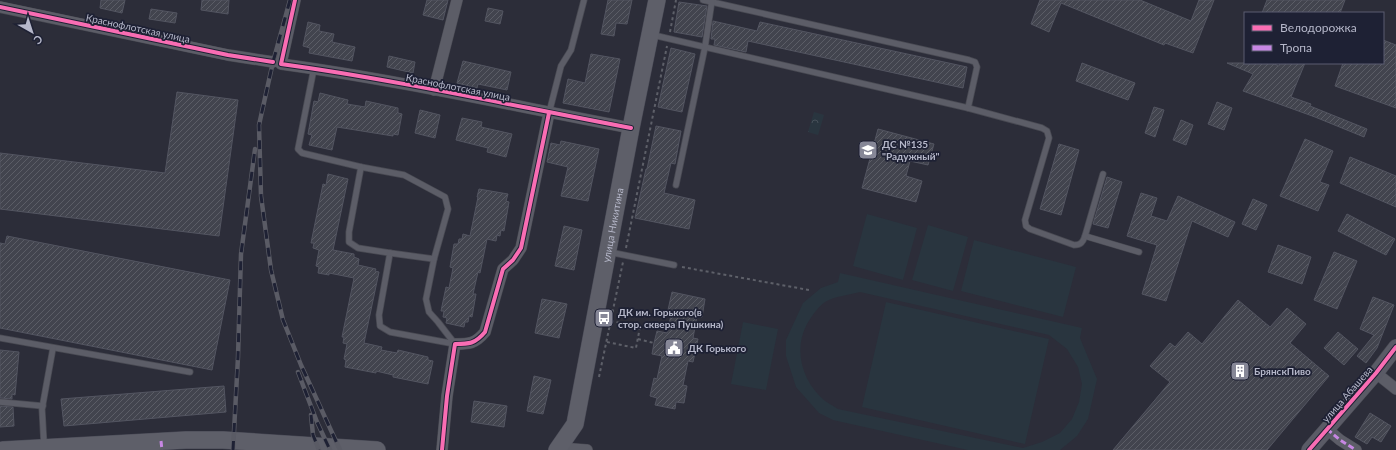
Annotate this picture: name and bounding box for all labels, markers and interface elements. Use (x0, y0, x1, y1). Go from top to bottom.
street label: Краснофлотская улица (85, 11, 191, 45)
north arrow (12, 12, 52, 52)
legend (1244, 12, 1384, 64)
text: Велодорожка (1280, 20, 1357, 35)
text: С (31, 33, 46, 48)
text: Тропа (1280, 40, 1312, 55)
street label: Краснофлотская улица (405, 71, 511, 103)
place label: ДС №135 "Радужный" (882, 138, 940, 162)
school or university icon: ДС №135 "Радужный" (857, 139, 879, 161)
street label: улица Никитина (600, 187, 626, 263)
place label: ДК им. Горького(в стор. сквера Пушкина) (618, 306, 724, 330)
bus stop icon: ДК им. Горького(в стор. сквера Пушкина) (593, 307, 615, 329)
public building icon: ДК Горького (663, 337, 685, 359)
place label: ДК Горького (688, 342, 746, 354)
building icon: БрянскПиво (1229, 360, 1251, 382)
street label: улица Абашева (1319, 363, 1375, 425)
place label: БрянскПиво (1254, 365, 1311, 377)

